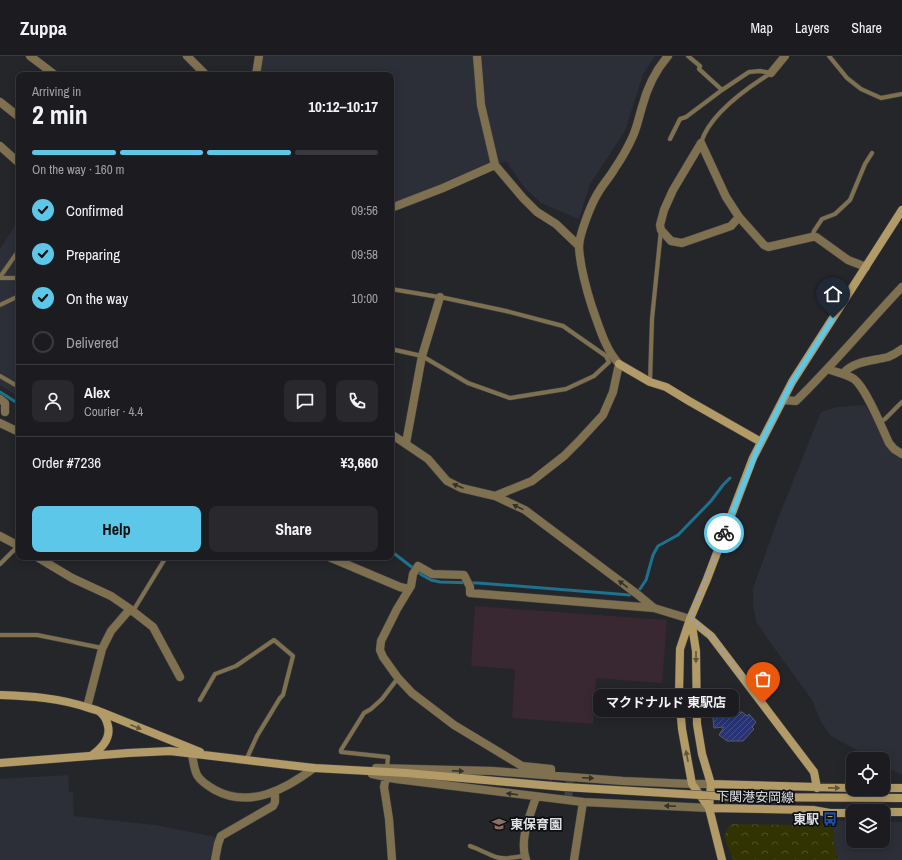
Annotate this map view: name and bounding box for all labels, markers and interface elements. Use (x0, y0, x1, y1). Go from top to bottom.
text: Zuppa (20, 15, 67, 41)
text: Map (751, 19, 773, 37)
text: Layers (795, 19, 829, 37)
text: Share (851, 19, 882, 37)
text: Arriving in (32, 83, 81, 100)
text: 10:12–10:17 (308, 96, 378, 117)
text: 2 min (32, 97, 88, 132)
text: On the way · 160 m (32, 161, 124, 178)
icon: check (32, 199, 54, 221)
text: Confirmed (66, 200, 123, 221)
text: 09:56 (351, 202, 378, 219)
icon: check (32, 243, 54, 265)
text: Preparing (66, 244, 120, 265)
text: 09:58 (351, 246, 378, 263)
pin (816, 277, 850, 318)
icon: home (822, 283, 844, 305)
icon: check (32, 287, 54, 309)
text: On the way (66, 288, 128, 309)
text: 10:00 (351, 290, 378, 307)
text: Delivered (66, 332, 119, 353)
button: person (32, 380, 74, 422)
button: chat (284, 380, 326, 422)
button: phone (336, 380, 378, 422)
text: Alex (84, 382, 110, 403)
text: Courier · 4.4 (84, 403, 143, 420)
text: Order #7236 (32, 452, 101, 473)
text: ¥3,660 (340, 452, 378, 473)
one-way arrow (452, 483, 463, 489)
one-way arrow (513, 504, 524, 510)
button: Help (32, 506, 201, 552)
button: Share (209, 506, 378, 552)
courier (704, 513, 744, 553)
icon: bike (713, 522, 735, 544)
one-way arrow (618, 579, 629, 588)
one-way arrow (693, 651, 699, 664)
pin (746, 662, 780, 703)
icon: bag (752, 668, 774, 690)
callout: マクドナルド 東駅店 (593, 689, 739, 717)
text: マクドナルド 東駅店 (606, 694, 726, 711)
one-way arrow (131, 724, 143, 730)
one-way arrow (683, 750, 689, 762)
map controls (846, 752, 890, 848)
button: locate (846, 752, 890, 796)
one-way arrow (452, 767, 464, 774)
one-way arrow (582, 775, 594, 782)
one-way arrow (828, 785, 841, 791)
street label: 下関港安岡線 (716, 788, 794, 806)
one-way arrow (506, 791, 519, 797)
one-way arrow (663, 803, 676, 809)
button: layers (846, 804, 890, 848)
place label: 東駅 (793, 811, 819, 828)
bus stop icon: 東駅 (822, 811, 838, 827)
school or university icon: 東保育園 (491, 816, 507, 832)
place label: 東保育園 (510, 816, 562, 833)

